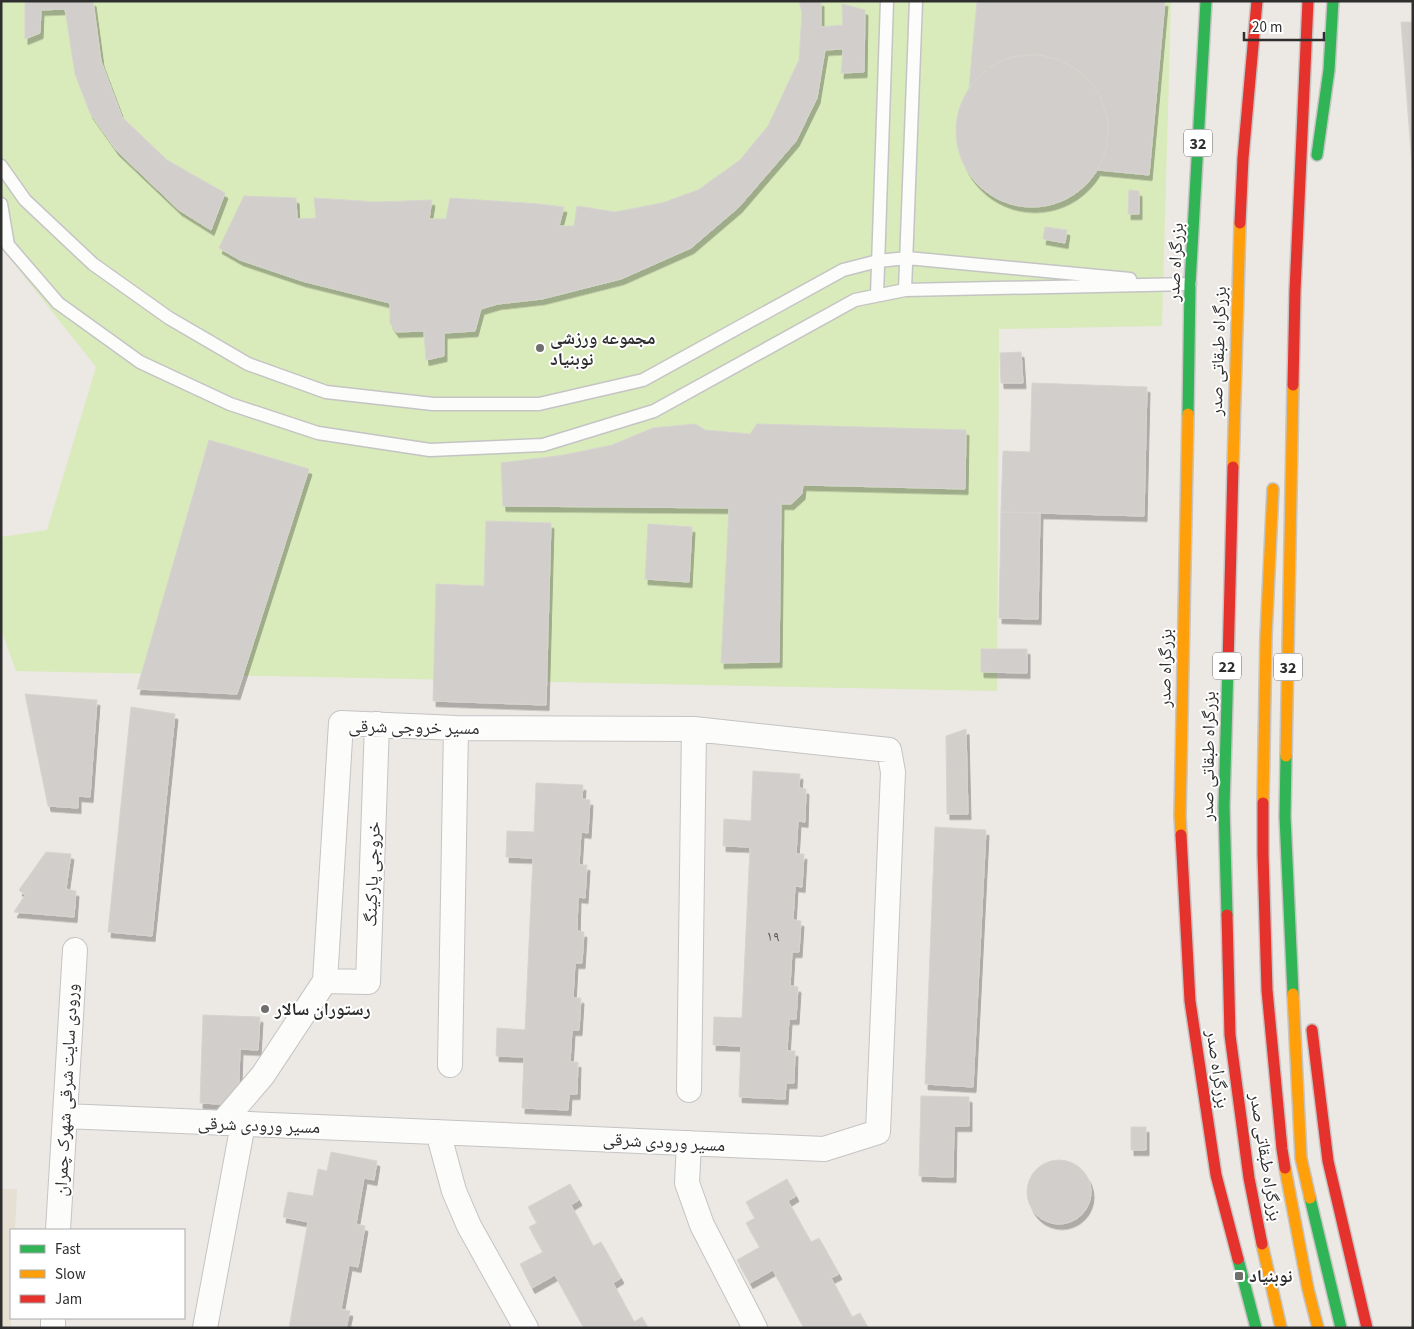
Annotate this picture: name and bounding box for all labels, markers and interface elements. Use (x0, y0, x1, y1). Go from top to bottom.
scale bar (1244, 10, 1324, 42)
text: 20 m (1252, 17, 1282, 38)
road number: 32 (1184, 130, 1212, 156)
street label: بزرگراه صدر (1161, 222, 1190, 303)
street label: بزرگراه طبقاتی صدر (1204, 286, 1233, 417)
place label: مجموعه ورزشی نوبنیاد (550, 326, 655, 372)
marker: مجموعه ورزشی نوبنیاد (534, 342, 546, 354)
street label: بزرگراه صدر (1152, 628, 1179, 709)
road number: 22 (1213, 652, 1241, 679)
road number: 32 (1274, 654, 1302, 680)
street label: بزرگراه طبقاتی صدر (1195, 691, 1222, 822)
street label: مسیر خروجی شرقی (348, 714, 480, 741)
street label: خروجی پارکینگ (358, 821, 387, 927)
house number: ۱۹ (766, 926, 780, 947)
street label: ورودی سایت شرقی شهرک چمران (48, 983, 85, 1197)
place label: رستوران سالار (274, 997, 371, 1022)
marker: رستوران سالار (259, 1003, 271, 1015)
street label: بزرگراه صدر (1200, 1027, 1235, 1110)
street label: بزرگراه طبقاتی صدر (1243, 1090, 1288, 1223)
street label: مسیر ورودی شرقی (197, 1111, 321, 1140)
street label: مسیر ورودی شرقی (602, 1127, 726, 1158)
legend (10, 1229, 185, 1319)
text: Fast (55, 1239, 81, 1260)
text: Slow (55, 1264, 86, 1285)
place label: نوبنیاد (1249, 1264, 1292, 1289)
marker: نوبنیاد (1233, 1270, 1245, 1282)
text: Jam (55, 1289, 82, 1310)

